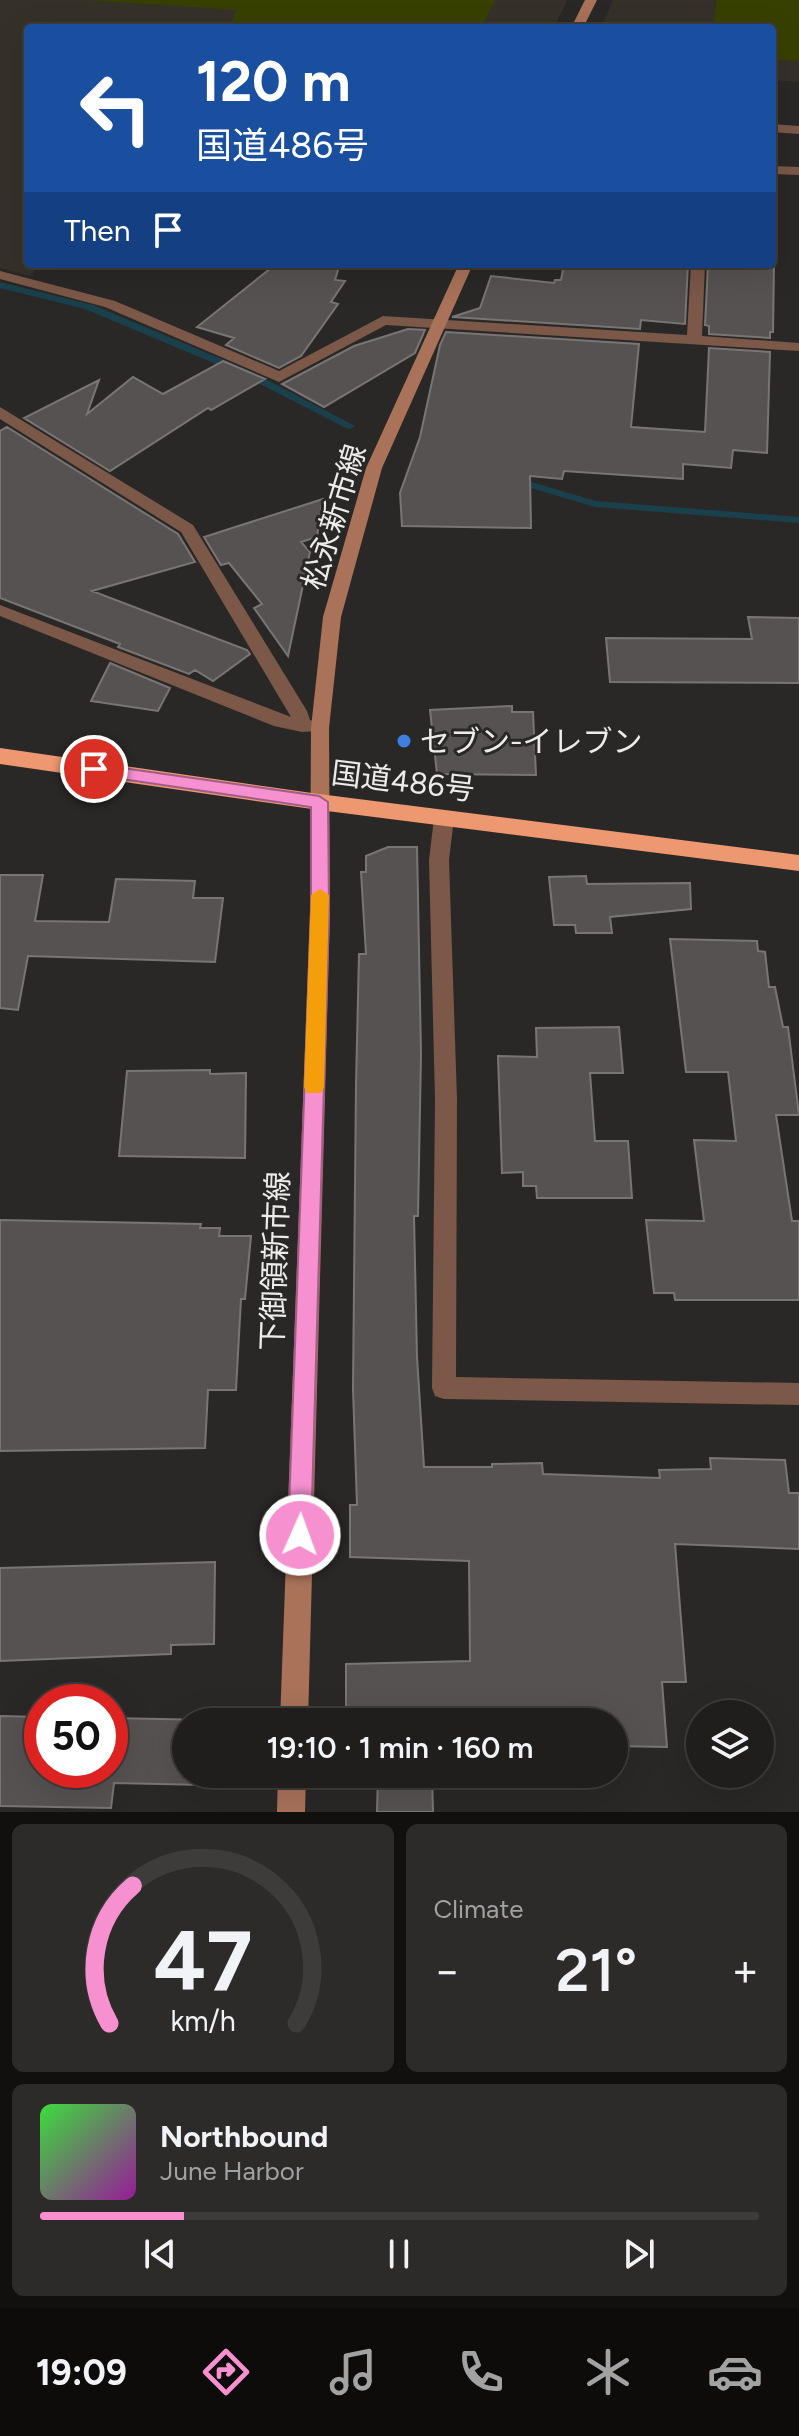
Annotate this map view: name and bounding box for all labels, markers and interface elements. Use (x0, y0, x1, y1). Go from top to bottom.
text: 120 m (196, 48, 351, 115)
icon: left (64, 56, 168, 160)
text: 国道486号 (196, 124, 369, 167)
icon: arrive (146, 208, 190, 252)
text: Then (64, 212, 130, 249)
street label: 松永新市線 (294, 440, 374, 594)
place label: セブン-イレブン (420, 723, 643, 760)
marker: セブン-イレブン (395, 732, 413, 750)
pin (60, 735, 128, 803)
icon: arrive (72, 747, 116, 791)
street label: 国道486号 (329, 754, 477, 808)
street label: 下御領新市線 (253, 1170, 297, 1352)
position arrow (258, 1493, 342, 1577)
speed limit sign: 50 (24, 1684, 128, 1788)
map controls (686, 1700, 774, 1788)
button: layers (686, 1700, 774, 1788)
text: 19:10 · 1 min · 160 m (267, 1729, 534, 1766)
text: Climate (434, 1893, 523, 1925)
text: 47 (153, 1911, 252, 2011)
text: 21° (555, 1934, 637, 2006)
text: − (434, 1944, 461, 1997)
text: + (732, 1944, 759, 1997)
text: km/h (170, 2004, 235, 2038)
text: Northbound (160, 2118, 328, 2155)
text: June Harbor (160, 2155, 304, 2187)
icon: previous (138, 2232, 182, 2276)
icon: pause (377, 2232, 421, 2276)
icon: next (617, 2232, 661, 2276)
icon: directions (198, 2344, 254, 2400)
icon: music (325, 2344, 381, 2400)
icon: phone (453, 2344, 509, 2400)
icon: climate (580, 2344, 636, 2400)
icon: car (707, 2344, 763, 2400)
text: 19:09 (36, 2351, 127, 2394)

